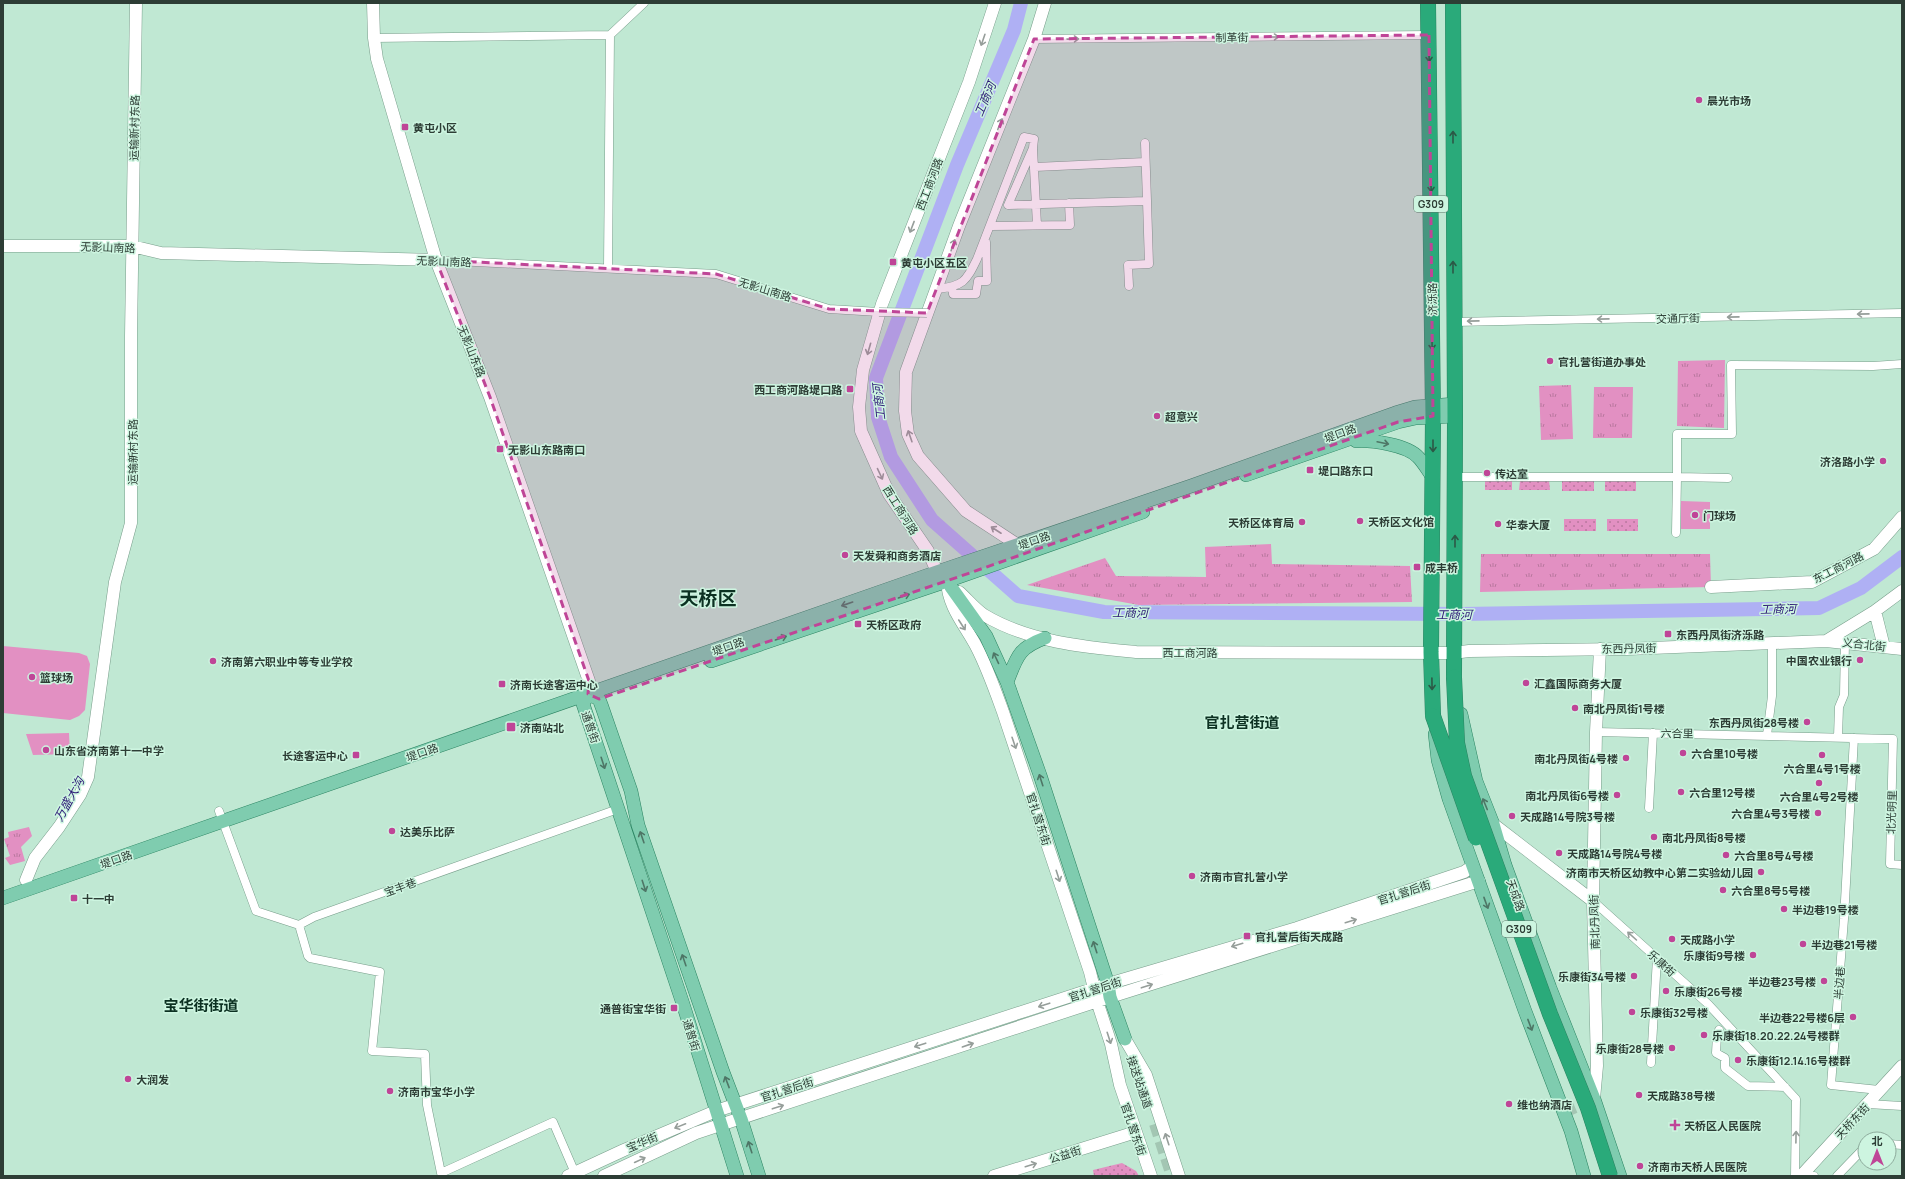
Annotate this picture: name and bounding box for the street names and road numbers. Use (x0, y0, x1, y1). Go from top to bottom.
street label: 制革街 (1215, 29, 1249, 45)
street label: 运输新村东路 (126, 95, 142, 161)
street label: 西工商河路 (912, 156, 946, 212)
road number: G309 (1414, 196, 1448, 212)
street label: 无影山南路 (80, 239, 136, 255)
street label: 无影山南路 (416, 253, 472, 269)
street label: 无影山南路 (737, 274, 793, 304)
street label: 济泺路 (1424, 282, 1440, 316)
street label: 交通厅街 (1656, 310, 1700, 326)
street label: 无影山东路 (455, 323, 489, 379)
street label: 运输新村东路 (125, 419, 140, 485)
street label: 堤口路 (1322, 420, 1358, 446)
street label: 西工商河路 (880, 483, 922, 537)
street label: 堤口路 (1016, 528, 1052, 552)
street label: 东工商河路 (1810, 548, 1866, 586)
street label: 堤口路 (710, 634, 746, 658)
street label: 义合北街 (1841, 634, 1887, 654)
street label: 东西丹凤街 (1601, 640, 1657, 656)
street label: 西工商河路 (1163, 645, 1218, 660)
street label: 通普街 (579, 709, 603, 745)
street label: 六合里 (1660, 725, 1694, 741)
street label: 堤口路 (404, 740, 440, 764)
street label: 北光明里 (1883, 790, 1899, 834)
street label: 官扎营东街 (1023, 791, 1055, 847)
street label: 堤口路 (98, 847, 134, 871)
street label: 宝丰巷 (382, 874, 418, 900)
street label: 官扎营后街 (1376, 876, 1432, 908)
street label: 天成路 (1503, 877, 1529, 913)
street label: 南北丹凤街 (1586, 894, 1602, 950)
road number: G309 (1502, 921, 1536, 937)
street label: 乐康街 (1645, 946, 1679, 980)
street label: 半边巷 (1830, 966, 1848, 1000)
street label: 官扎营后街 (1067, 973, 1123, 1005)
street label: 通普街 (680, 1017, 704, 1053)
street label: 接送站通道 (1124, 1054, 1156, 1110)
street label: 官扎营后街 (759, 1073, 815, 1105)
street label: 天桥东街 (1832, 1100, 1872, 1142)
street label: 官扎营东街 (1118, 1101, 1150, 1157)
street label: 宝华街 (624, 1129, 660, 1155)
street label: 公益街 (1047, 1142, 1083, 1166)

